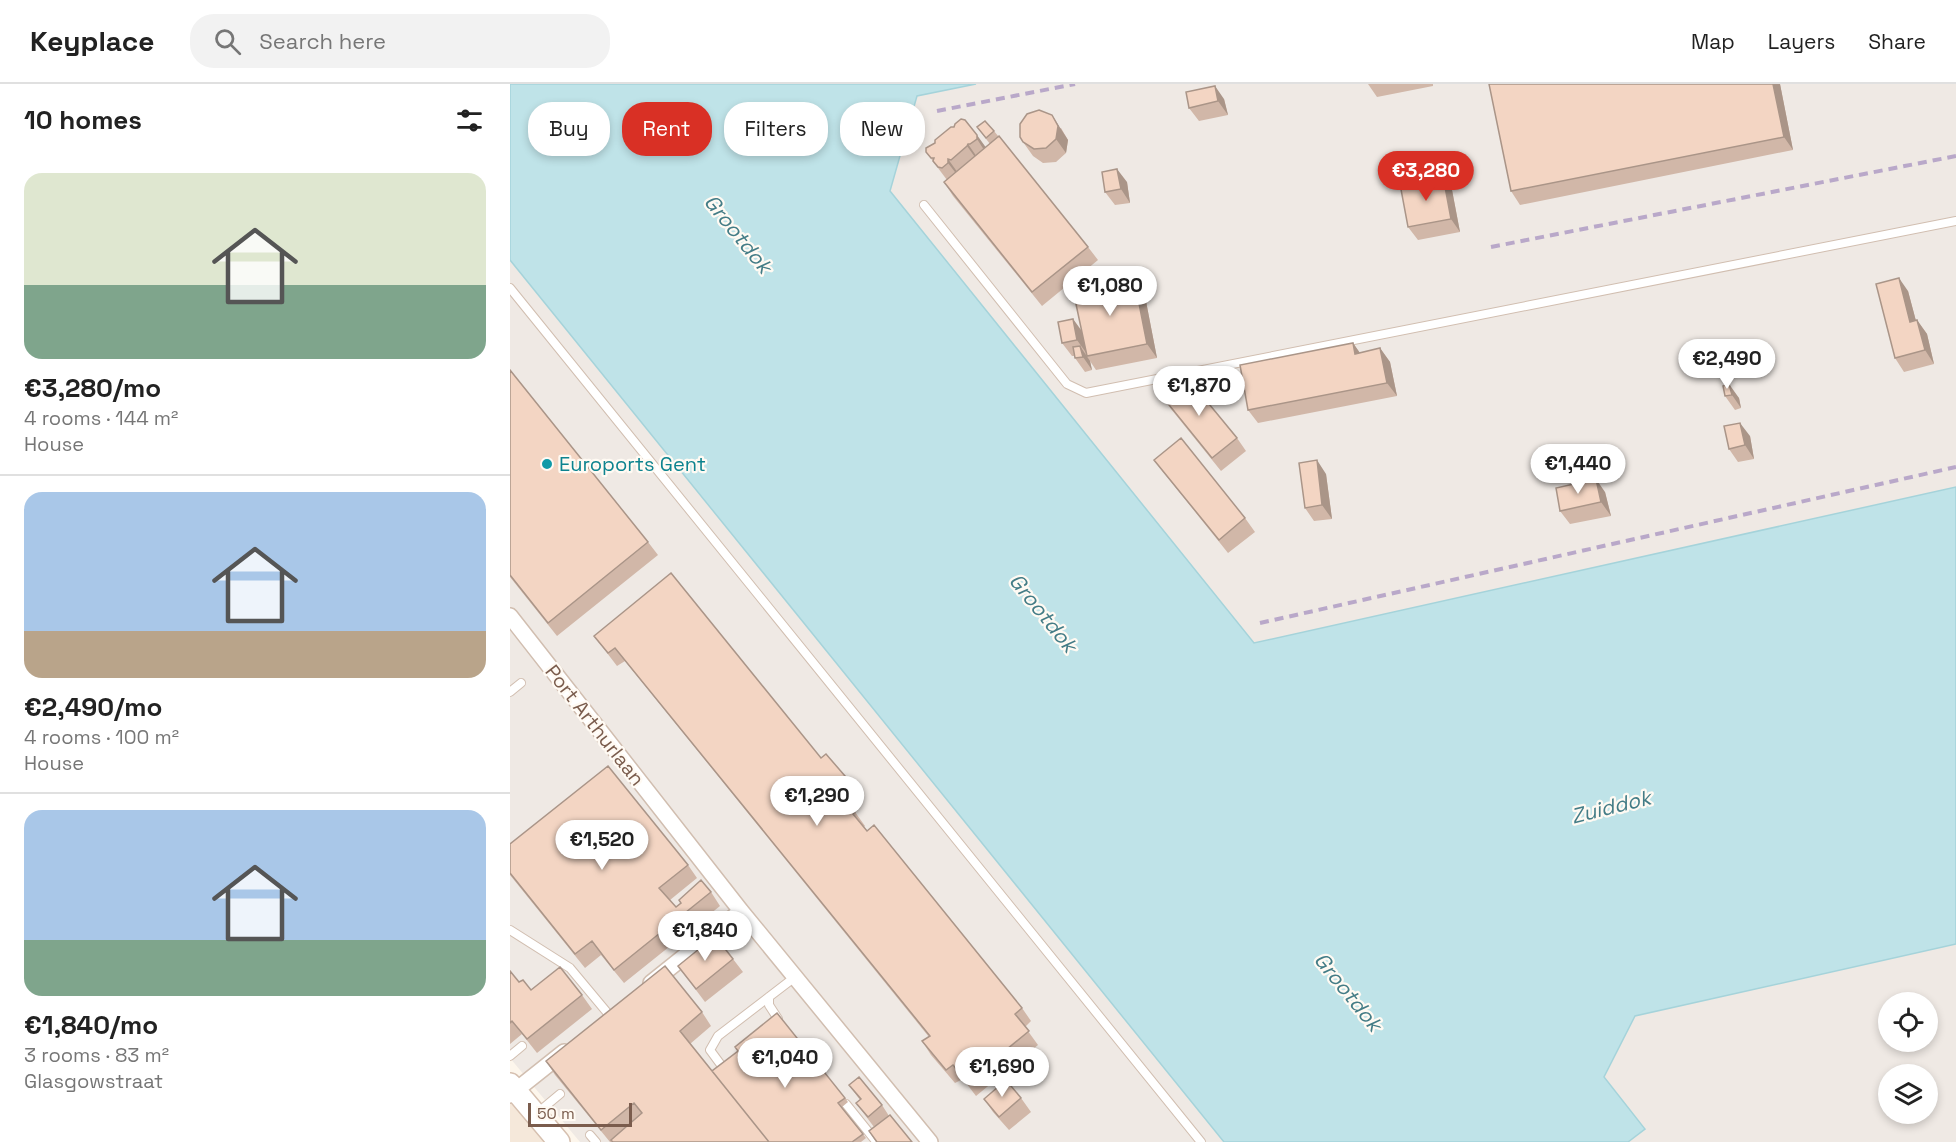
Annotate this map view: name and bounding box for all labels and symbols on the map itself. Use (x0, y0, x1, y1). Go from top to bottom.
pin: €3,280 (1377, 151, 1475, 202)
water label: Grootdok (698, 189, 780, 281)
pin: €1,080 (1061, 266, 1159, 317)
pin: €2,490 (1678, 339, 1776, 390)
pin: €1,870 (1150, 366, 1248, 417)
pin: €1,440 (1529, 444, 1627, 495)
place label: Euroports Gent (559, 451, 706, 477)
marker: Euroports Gent (540, 457, 554, 471)
water label: Grootdok (1003, 568, 1085, 660)
street label: Port Arthurlaan (539, 659, 651, 791)
pin: €1,290 (768, 776, 866, 827)
water label: Zuiddok (1568, 783, 1656, 829)
pin: €1,520 (553, 820, 651, 871)
pin: €1,840 (656, 911, 754, 962)
water label: Grootdok (1308, 947, 1390, 1039)
pin: €1,040 (736, 1038, 834, 1089)
pin: €1,690 (953, 1047, 1051, 1098)
scale bar (528, 1100, 632, 1128)

